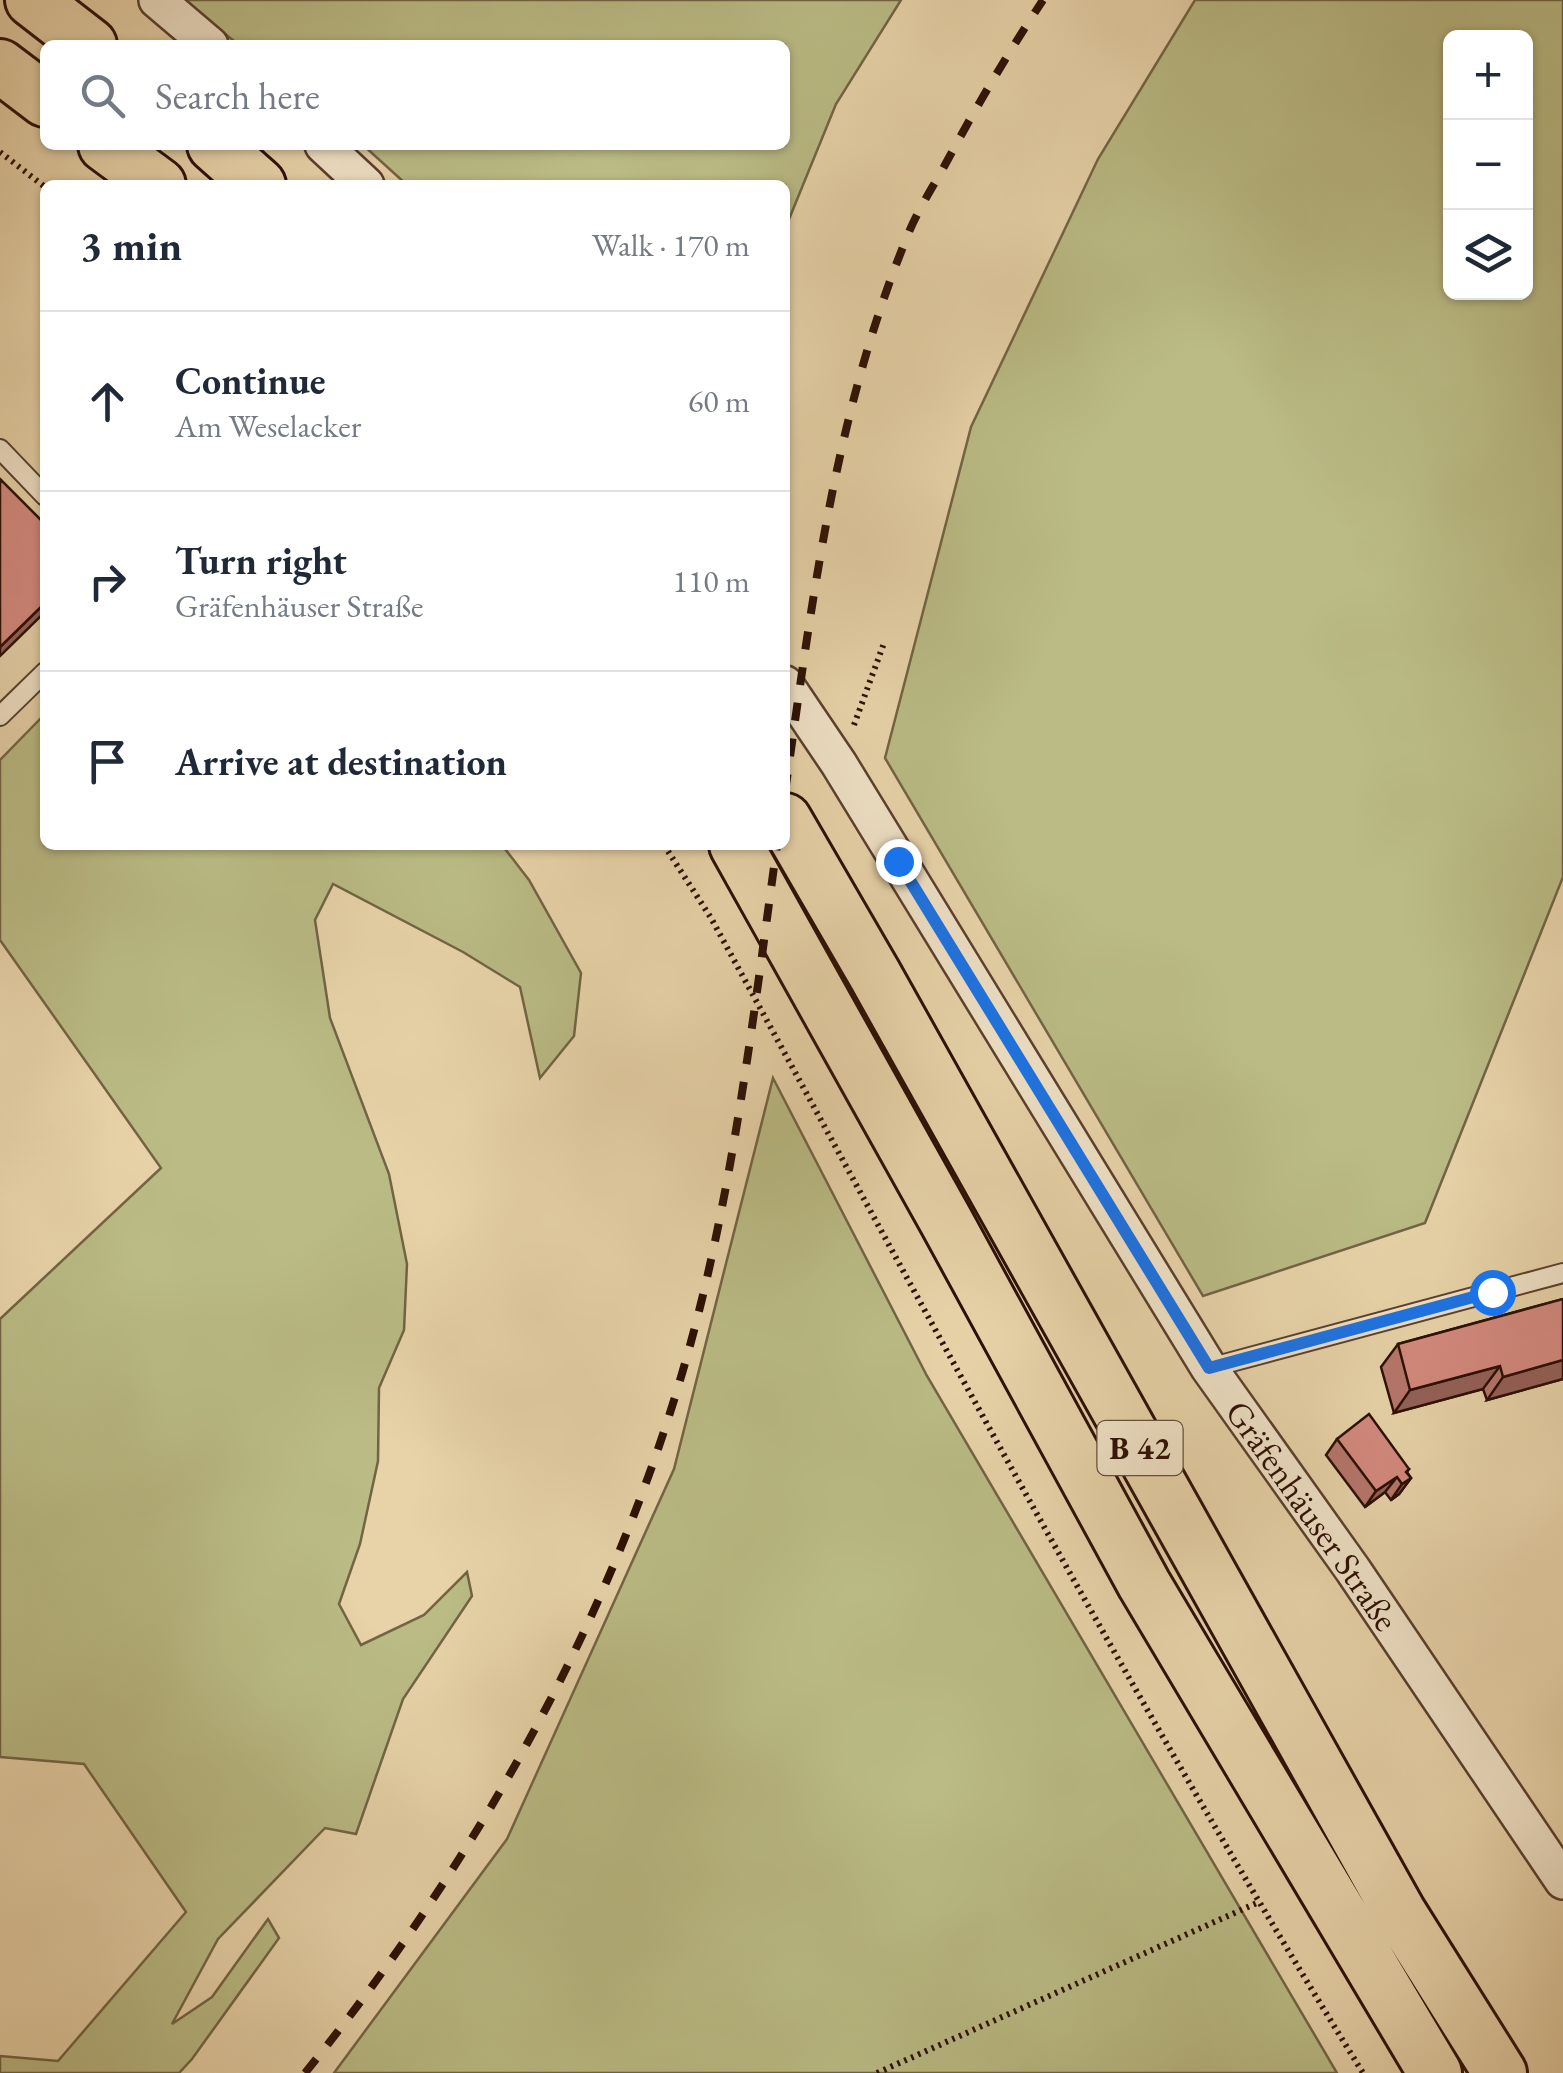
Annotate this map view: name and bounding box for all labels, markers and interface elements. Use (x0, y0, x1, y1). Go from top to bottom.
map controls (1443, 30, 1533, 300)
button: + (1443, 30, 1533, 120)
search box (40, 40, 790, 150)
icon: search (75, 68, 130, 123)
text: Search here (155, 71, 320, 120)
button: − (1443, 120, 1533, 210)
button: layers (1443, 210, 1533, 300)
text: 3 min (80, 218, 182, 273)
text: Walk · 170 m (592, 224, 750, 266)
text: Continue (175, 356, 326, 405)
icon: ahead (80, 374, 135, 429)
text: 60 m (688, 380, 750, 422)
text: Am Weselacker (175, 405, 362, 447)
text: Turn right (175, 536, 347, 585)
icon: right (80, 554, 135, 609)
text: 110 m (673, 560, 750, 602)
text: Gräfenhäuser Straße (175, 585, 424, 627)
icon: arrive (80, 734, 135, 789)
text: Arrive at destination (175, 737, 507, 786)
route end (876, 839, 922, 885)
route start (1470, 1270, 1516, 1316)
street label: Gräfenhäuser Straße (1216, 1391, 1410, 1639)
road number: B 42 (1098, 1421, 1182, 1475)

